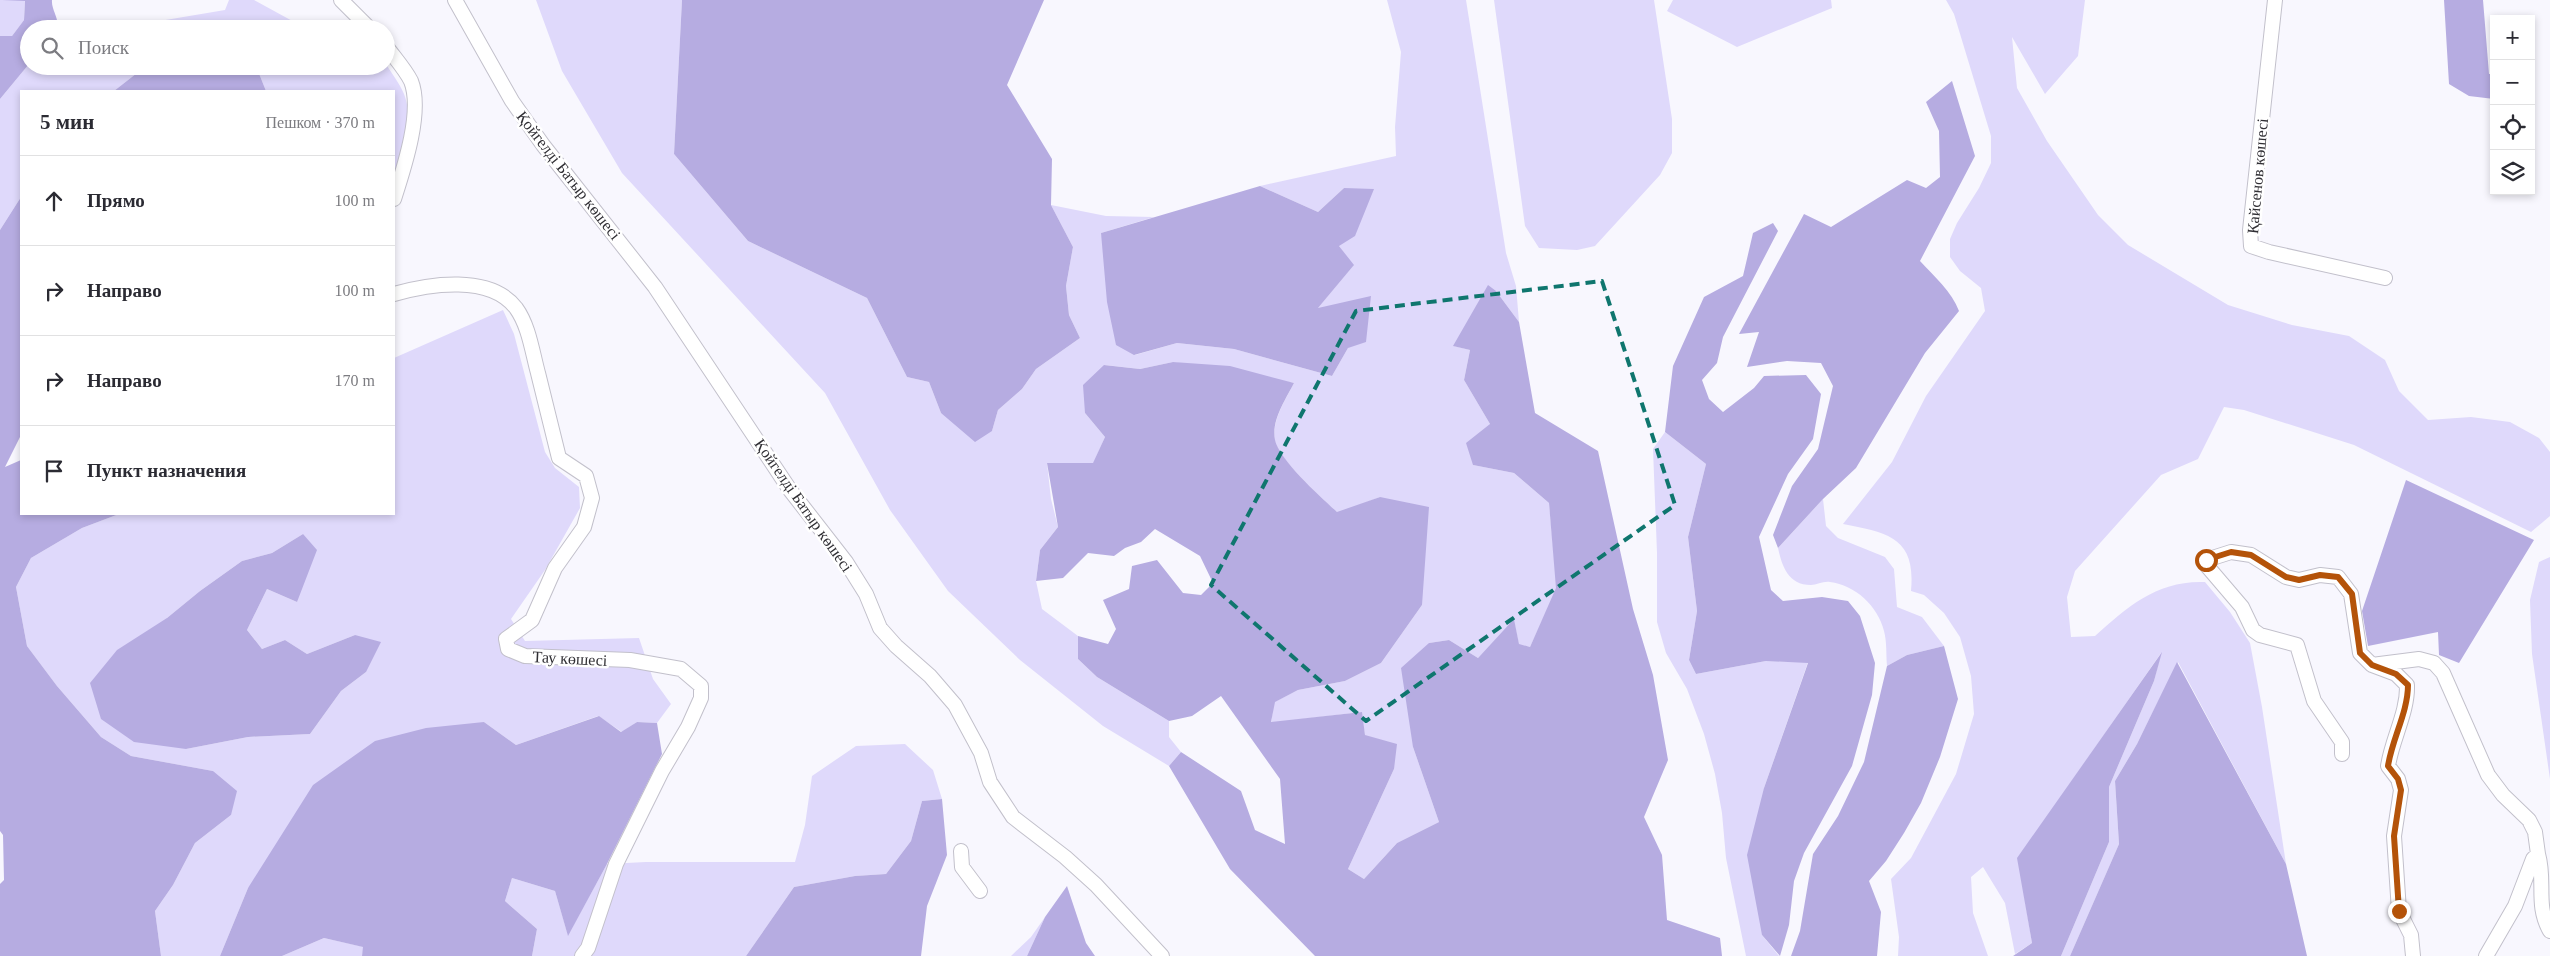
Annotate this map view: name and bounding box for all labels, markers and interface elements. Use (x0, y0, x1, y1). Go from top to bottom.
map controls (2490, 15, 2535, 195)
button: + (2490, 15, 2535, 60)
search box (20, 20, 395, 75)
icon: search (38, 34, 66, 62)
text: Поиск (78, 37, 129, 58)
button: − (2490, 60, 2535, 105)
button: locate (2490, 105, 2535, 150)
street label: Қойгелді Батыр көшесі (512, 108, 624, 244)
text: 5 мин (40, 110, 94, 134)
text: Пешком · 370 m (265, 114, 375, 131)
street label: Қайсенов көшесі (2244, 117, 2272, 235)
button: layers (2490, 150, 2535, 195)
icon: ahead (40, 187, 68, 215)
text: Прямо (87, 190, 145, 211)
text: 100 m (335, 192, 375, 209)
icon: right (40, 277, 68, 305)
text: Направо (87, 280, 162, 301)
text: 100 m (335, 282, 375, 299)
icon: right (40, 367, 68, 395)
text: Направо (87, 370, 162, 391)
text: 170 m (335, 372, 375, 389)
street label: Қойгелді Батыр көшесі (750, 436, 856, 576)
icon: arrive (40, 457, 68, 485)
text: Пункт назначения (87, 460, 246, 481)
route start (2195, 549, 2218, 572)
street label: Тау көшесі (532, 648, 608, 670)
route end (2388, 900, 2411, 923)

